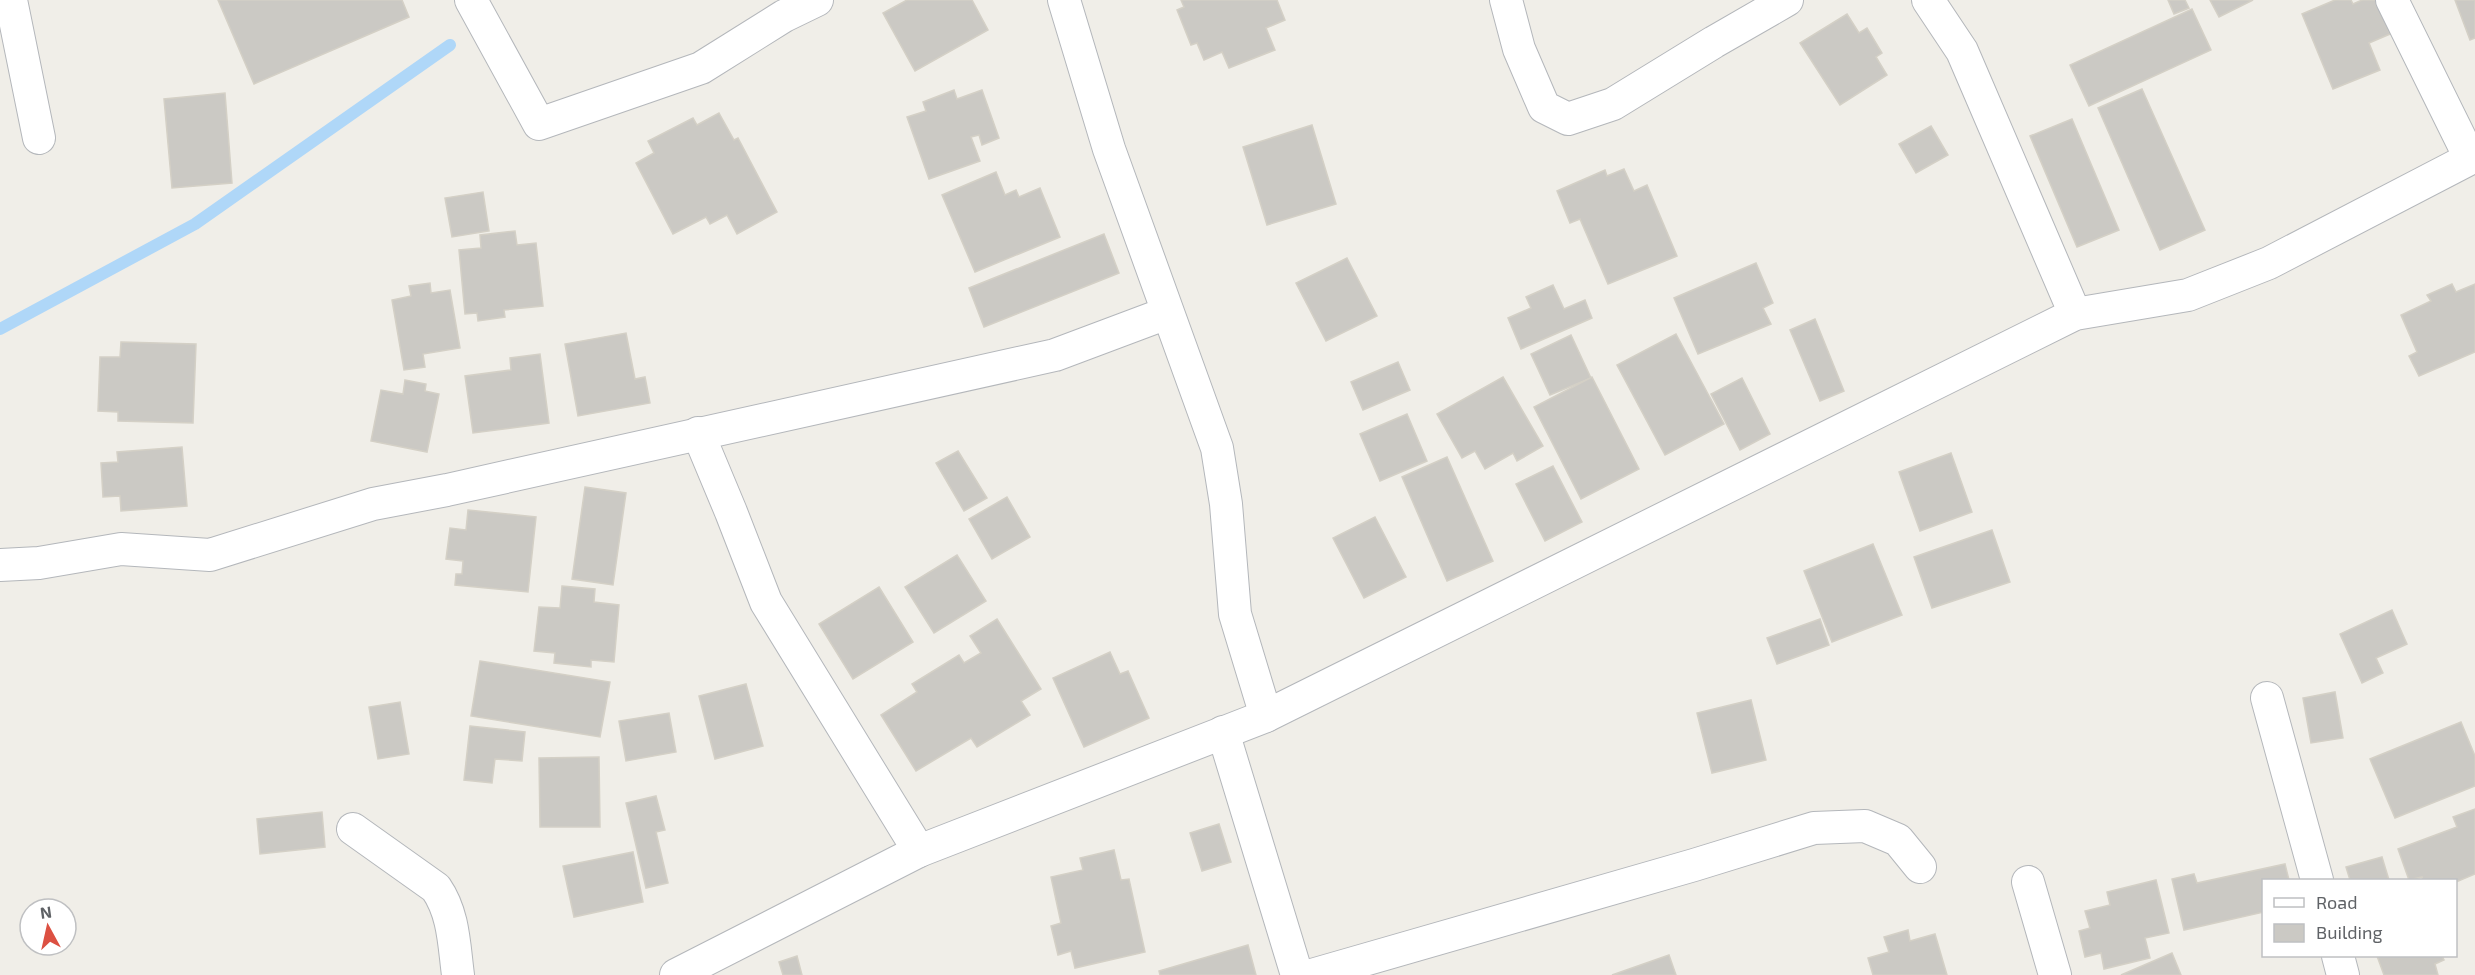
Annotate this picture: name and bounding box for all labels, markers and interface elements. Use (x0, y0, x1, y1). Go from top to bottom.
legend (2262, 879, 2457, 957)
text: Road (2316, 891, 2357, 913)
north arrow (18, 897, 78, 957)
text: N (39, 901, 53, 922)
text: Building (2316, 921, 2383, 943)

